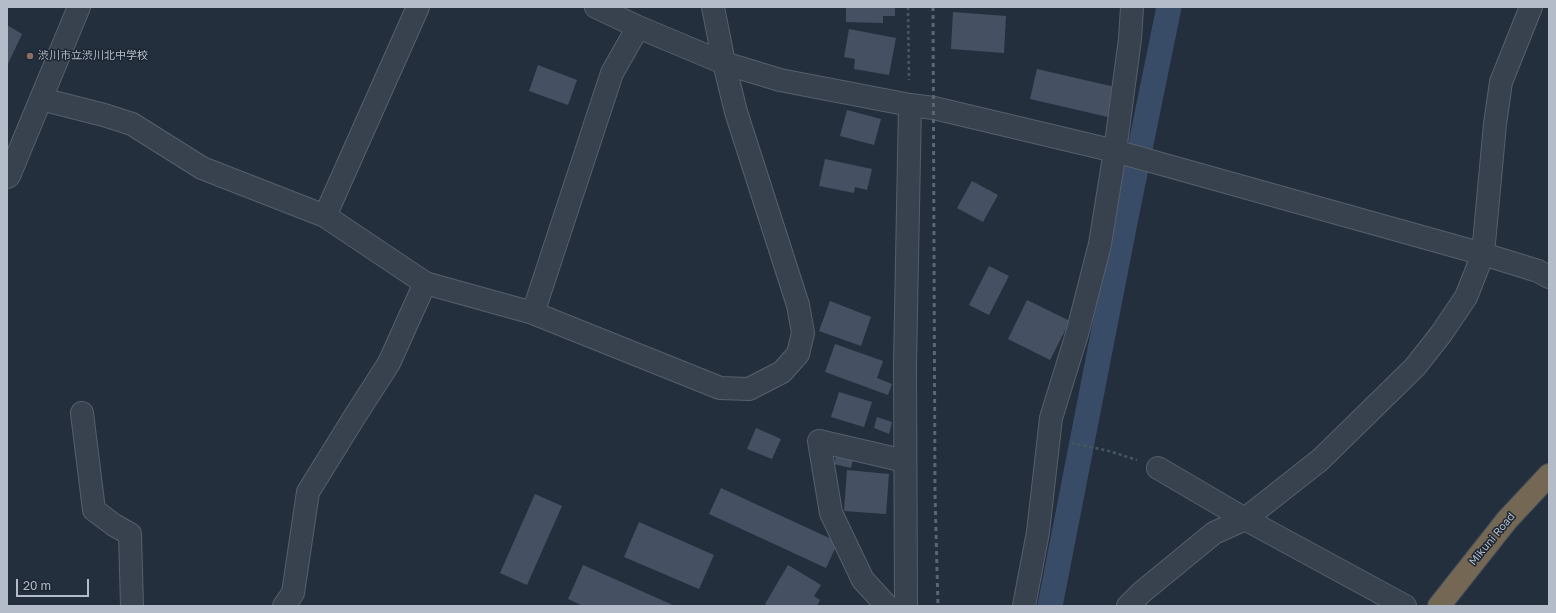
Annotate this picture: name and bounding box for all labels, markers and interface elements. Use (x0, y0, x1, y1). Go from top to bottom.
place label: 渋川市立渋川北中学校 (38, 49, 148, 63)
marker: 渋川市立渋川北中学校 (25, 51, 35, 61)
street label: Mikuni Road (1466, 510, 1518, 568)
scale bar (18, 571, 91, 597)
text: 20 m (23, 578, 51, 593)

